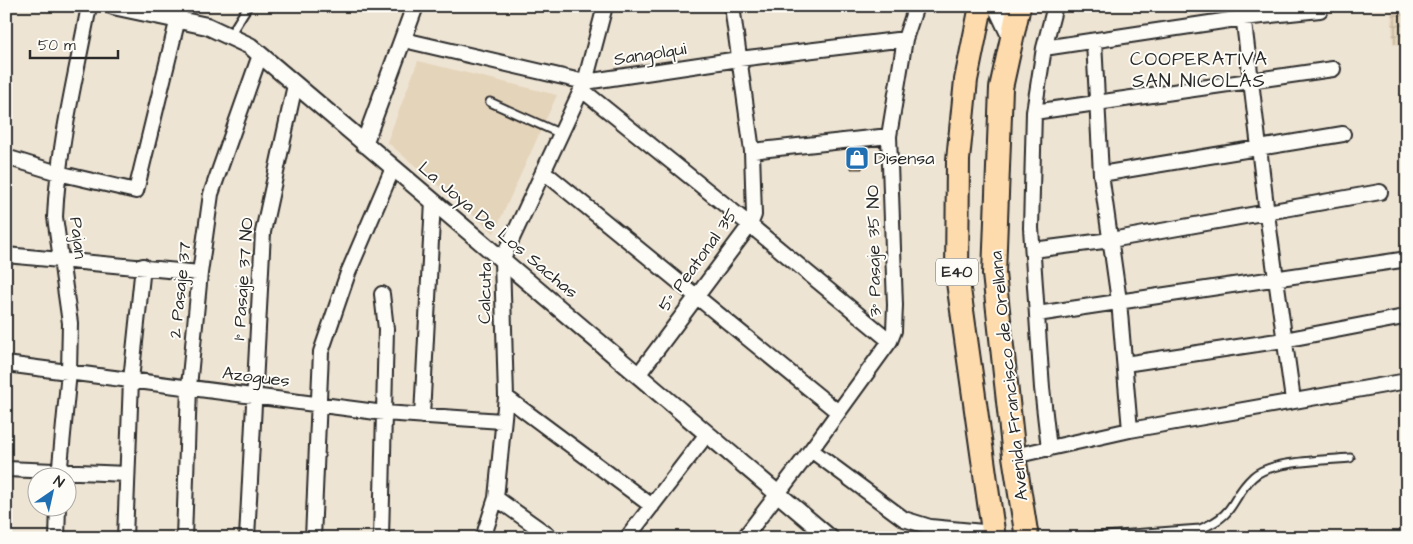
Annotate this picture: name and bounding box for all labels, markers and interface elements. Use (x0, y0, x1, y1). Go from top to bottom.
scale bar (30, 28, 118, 60)
text: 50 m (38, 35, 76, 56)
street label: Sangolqui (612, 36, 688, 73)
district label: COOPERATIVA SAN NICOLÁS (1130, 46, 1268, 95)
shop icon: Disensa (844, 145, 870, 171)
place label: Disensa (874, 146, 934, 171)
street label: La Joya De Los Sachas (412, 156, 583, 305)
street label: 3° Pasaje 35 NO (860, 185, 888, 317)
street label: 5° Peatonal 35 (652, 203, 744, 317)
street label: Pajan (63, 216, 93, 260)
street label: 1° Pasaje 37 NO (226, 217, 260, 341)
street label: 2 Pasaje 37 (163, 241, 197, 339)
street label: Avenida Francisco de Orellana (983, 250, 1035, 502)
road number: E40 (936, 258, 978, 286)
street label: Calcuta (472, 262, 498, 324)
street label: Azogues (221, 360, 291, 395)
north arrow (28, 466, 78, 516)
text: N (49, 471, 68, 493)

